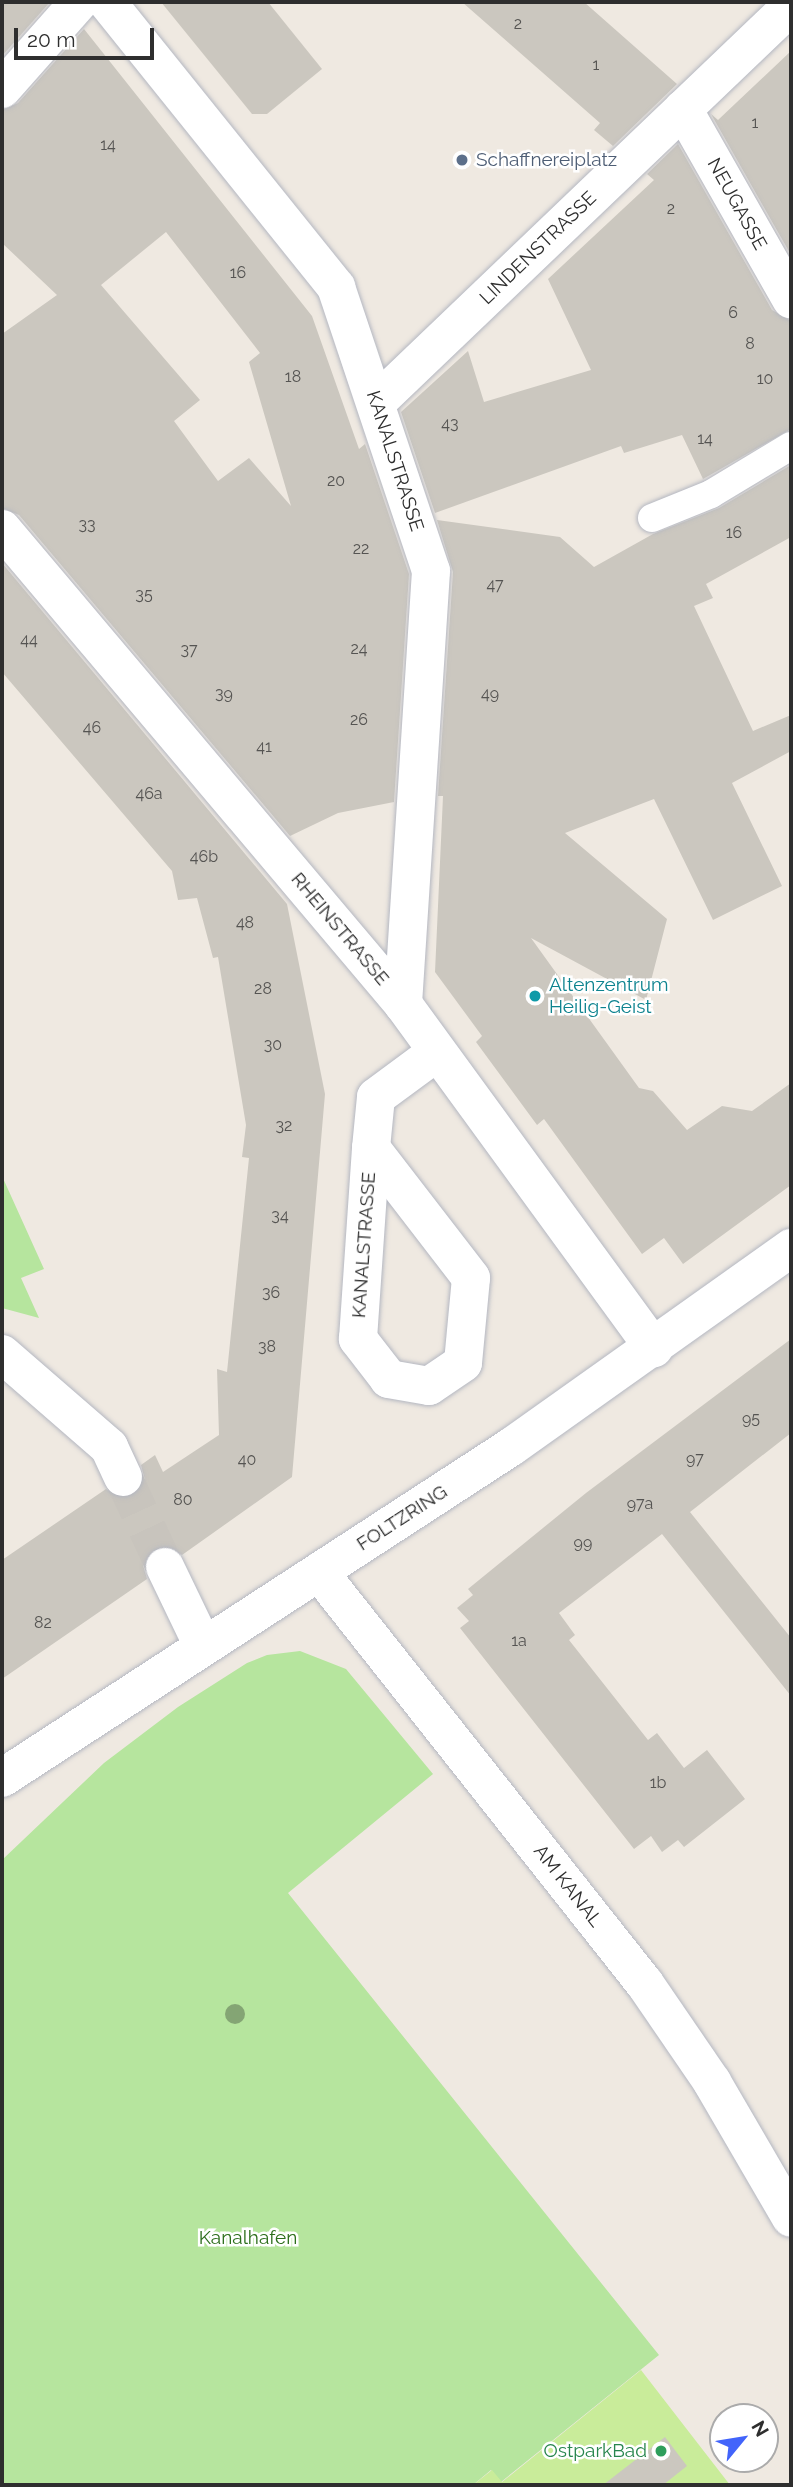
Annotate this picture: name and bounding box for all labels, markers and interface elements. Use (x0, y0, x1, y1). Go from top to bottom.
scale bar (18, 14, 158, 58)
house number: 2 (514, 14, 522, 34)
text: 20 m (27, 27, 75, 52)
house number: 1 (593, 55, 599, 75)
house number: 1 (752, 113, 758, 133)
house number: 14 (100, 135, 116, 155)
place label: Schaffnereiplatz (476, 149, 617, 171)
marker: Schaffnereiplatz (454, 152, 470, 168)
street label: NEUGASSE (702, 154, 772, 254)
street label: LINDENSTRASSE (475, 187, 601, 309)
house number: 2 (667, 199, 675, 219)
house number: 16 (230, 263, 246, 283)
house number: 6 (728, 303, 738, 323)
house number: 8 (745, 334, 755, 354)
house number: 18 (285, 367, 301, 387)
house number: 10 (757, 369, 773, 389)
street label: KANALSTRASSE (362, 388, 428, 534)
house number: 43 (441, 414, 459, 434)
house number: 14 (697, 429, 713, 449)
house number: 20 (327, 471, 345, 491)
house number: 33 (78, 515, 96, 535)
house number: 16 (726, 523, 742, 543)
house number: 22 (353, 539, 369, 559)
house number: 47 (486, 575, 504, 595)
house number: 35 (135, 585, 153, 605)
house number: 44 (20, 630, 38, 650)
house number: 24 (350, 639, 368, 659)
house number: 37 (180, 640, 198, 660)
house number: 39 (215, 684, 233, 704)
house number: 49 (481, 684, 499, 704)
house number: 26 (350, 710, 368, 730)
house number: 46 (83, 718, 101, 738)
house number: 41 (256, 737, 272, 757)
house number: 46a (135, 784, 163, 804)
house number: 46b (190, 847, 218, 867)
street label: RHEINSTRASSE (286, 868, 394, 990)
house number: 48 (236, 913, 254, 933)
place label: Altenzentrum Heilig-Geist (549, 974, 668, 1018)
house number: 28 (254, 979, 272, 999)
marker: Altenzentrum Heilig-Geist (527, 988, 543, 1004)
house number: 30 (264, 1035, 282, 1055)
house number: 32 (276, 1116, 292, 1136)
street label: KANALSTRASSE (348, 1171, 380, 1319)
house number: 34 (271, 1206, 289, 1226)
house number: 36 (262, 1283, 280, 1303)
house number: 38 (258, 1337, 276, 1357)
house number: 95 (742, 1409, 760, 1429)
house number: 97 (686, 1449, 704, 1469)
house number: 40 (238, 1450, 256, 1470)
street label: FOLTZRING (353, 1480, 451, 1556)
house number: 80 (173, 1490, 193, 1510)
house number: 97a (627, 1494, 653, 1514)
house number: 99 (574, 1533, 592, 1553)
house number: 82 (34, 1613, 52, 1633)
house number: 1a (511, 1631, 527, 1651)
house number: 1b (650, 1773, 666, 1793)
street label: AM KANAL (529, 1840, 607, 1932)
park label: Kanalhafen (199, 2227, 297, 2249)
north arrow (709, 2403, 779, 2473)
text: N (747, 2417, 774, 2440)
place label: OstparkBad (544, 2440, 647, 2462)
marker: OstparkBad (653, 2443, 669, 2459)

